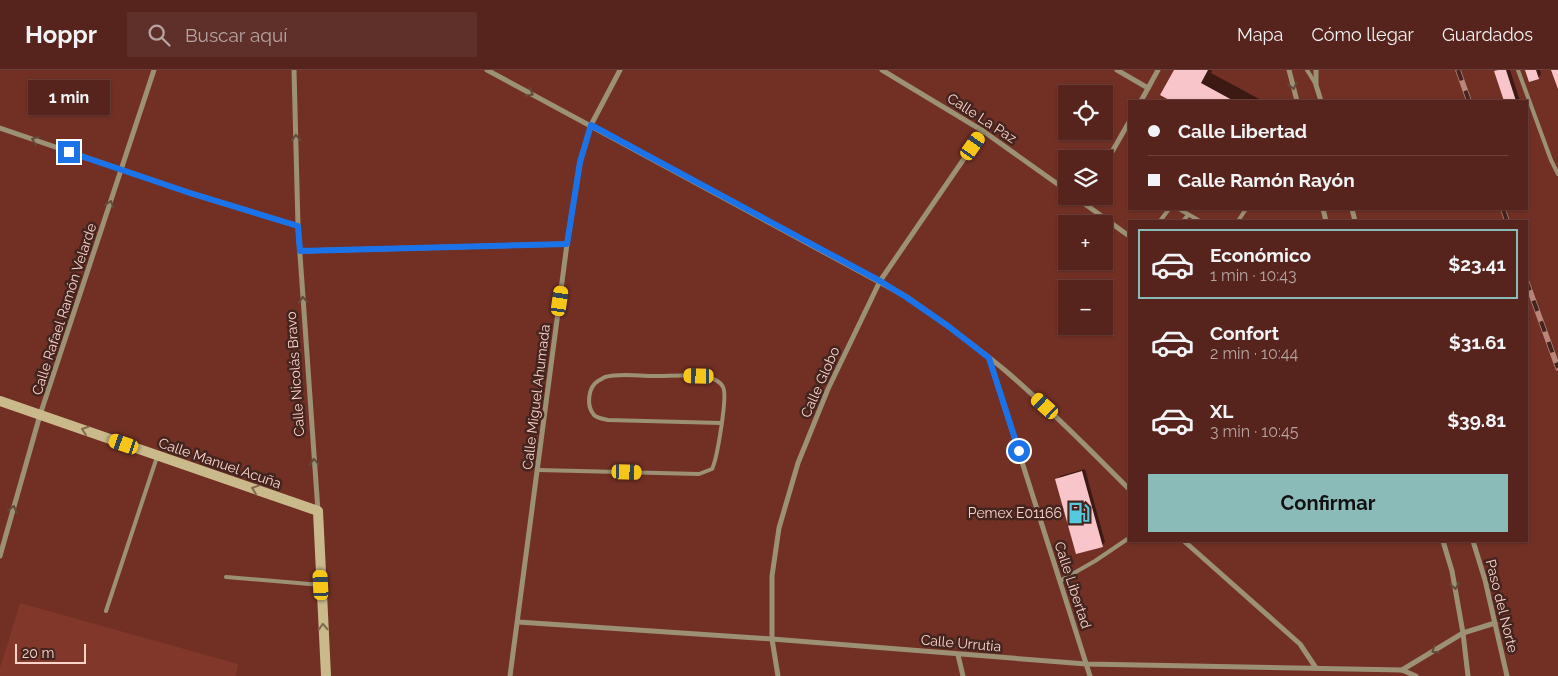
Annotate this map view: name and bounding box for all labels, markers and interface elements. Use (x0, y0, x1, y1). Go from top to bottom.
search box (127, 12, 477, 57)
text: Hoppr (25, 20, 97, 49)
icon: search (145, 21, 173, 49)
text: Buscar aquí (185, 24, 287, 46)
text: Mapa (1237, 24, 1283, 45)
text: Cómo llegar (1311, 24, 1414, 45)
text: Guardados (1442, 24, 1533, 45)
callout: 1 min (28, 79, 110, 114)
one-way arrow (1287, 81, 1298, 90)
map controls (1058, 85, 1113, 335)
button: locate (1058, 85, 1113, 140)
one-way arrow (525, 87, 534, 97)
text: 1 min (49, 88, 89, 107)
street label: Calle La Paz (944, 90, 1020, 146)
text: Calle Libertad (1178, 120, 1307, 142)
car (958, 129, 987, 163)
one-way arrow (290, 134, 301, 142)
one-way arrow (32, 136, 40, 146)
route end (58, 141, 80, 163)
button: layers (1058, 150, 1113, 205)
text: Calle Ramón Rayón (1178, 169, 1355, 191)
one-way arrow (104, 200, 114, 209)
button: + (1058, 215, 1113, 270)
street label: Calle Rafael Ramón Velarde (29, 221, 99, 397)
icon: car (1150, 242, 1195, 287)
text: Económico (1210, 244, 1311, 266)
text: $23.41 (1448, 253, 1506, 275)
text: 1 min · 10:43 (1210, 266, 1297, 285)
button: − (1058, 280, 1113, 335)
car (550, 285, 569, 317)
one-way arrow (298, 296, 309, 304)
street label: Calle Nicolás Bravo (283, 311, 307, 437)
icon: car (1150, 320, 1195, 365)
text: Confort (1210, 322, 1279, 344)
street label: Calle Miguel Ahumada (519, 323, 553, 471)
text: $31.61 (1449, 331, 1506, 353)
street label: Calle Globo (797, 344, 843, 420)
text: 2 min · 10:44 (1210, 344, 1298, 363)
car (683, 368, 714, 384)
car (1028, 390, 1061, 422)
icon: car (1150, 398, 1195, 443)
text: XL (1210, 400, 1233, 422)
text: $39.81 (1447, 409, 1506, 431)
text: 3 min · 10:45 (1210, 422, 1298, 441)
one-way arrow (81, 426, 90, 436)
car (107, 432, 140, 456)
street label: Calle Manuel Acuña (157, 434, 283, 492)
route start (1008, 440, 1030, 462)
one-way arrow (309, 458, 320, 466)
car (611, 464, 642, 480)
button: Confirmar (1148, 474, 1508, 532)
one-way arrow (251, 485, 260, 495)
fuel station icon: Pemex E01166 (1066, 500, 1092, 526)
place label: Pemex E01166 (968, 505, 1062, 521)
one-way arrow (8, 506, 18, 514)
street label: Calle Libertad (1051, 539, 1095, 631)
street label: Paso del Norte (1483, 558, 1521, 654)
car (312, 570, 329, 600)
one-way arrow (1449, 582, 1459, 591)
one-way arrow (318, 623, 329, 631)
street label: Calle Urrutia (920, 632, 1002, 654)
scale bar (15, 641, 86, 664)
one-way arrow (1432, 643, 1441, 653)
text: 20 m (22, 645, 54, 661)

